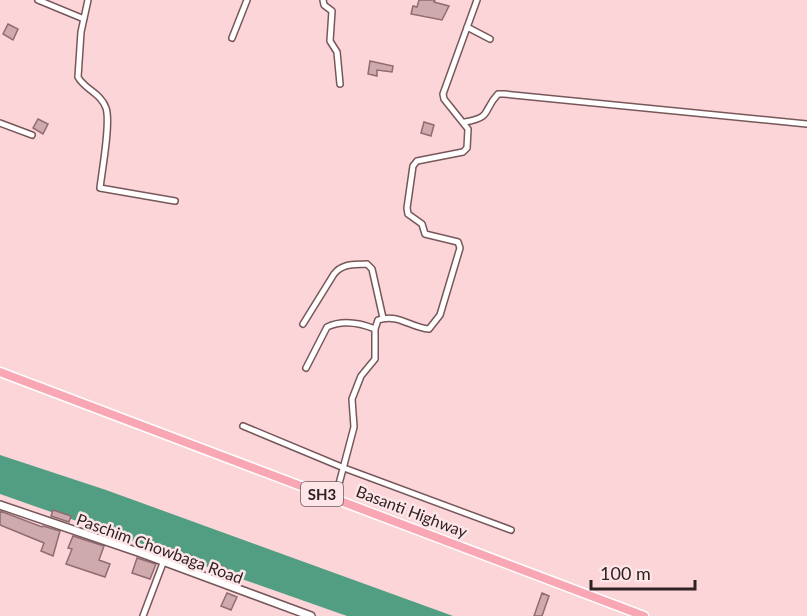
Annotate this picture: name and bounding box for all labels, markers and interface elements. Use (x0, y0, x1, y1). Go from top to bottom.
street label: Basanti Highway (354, 481, 471, 541)
road number: SH3 (301, 482, 343, 506)
street label: Paschim Chowbaga Road (74, 509, 246, 587)
scale bar (591, 553, 694, 591)
text: 100 m (600, 562, 651, 584)

